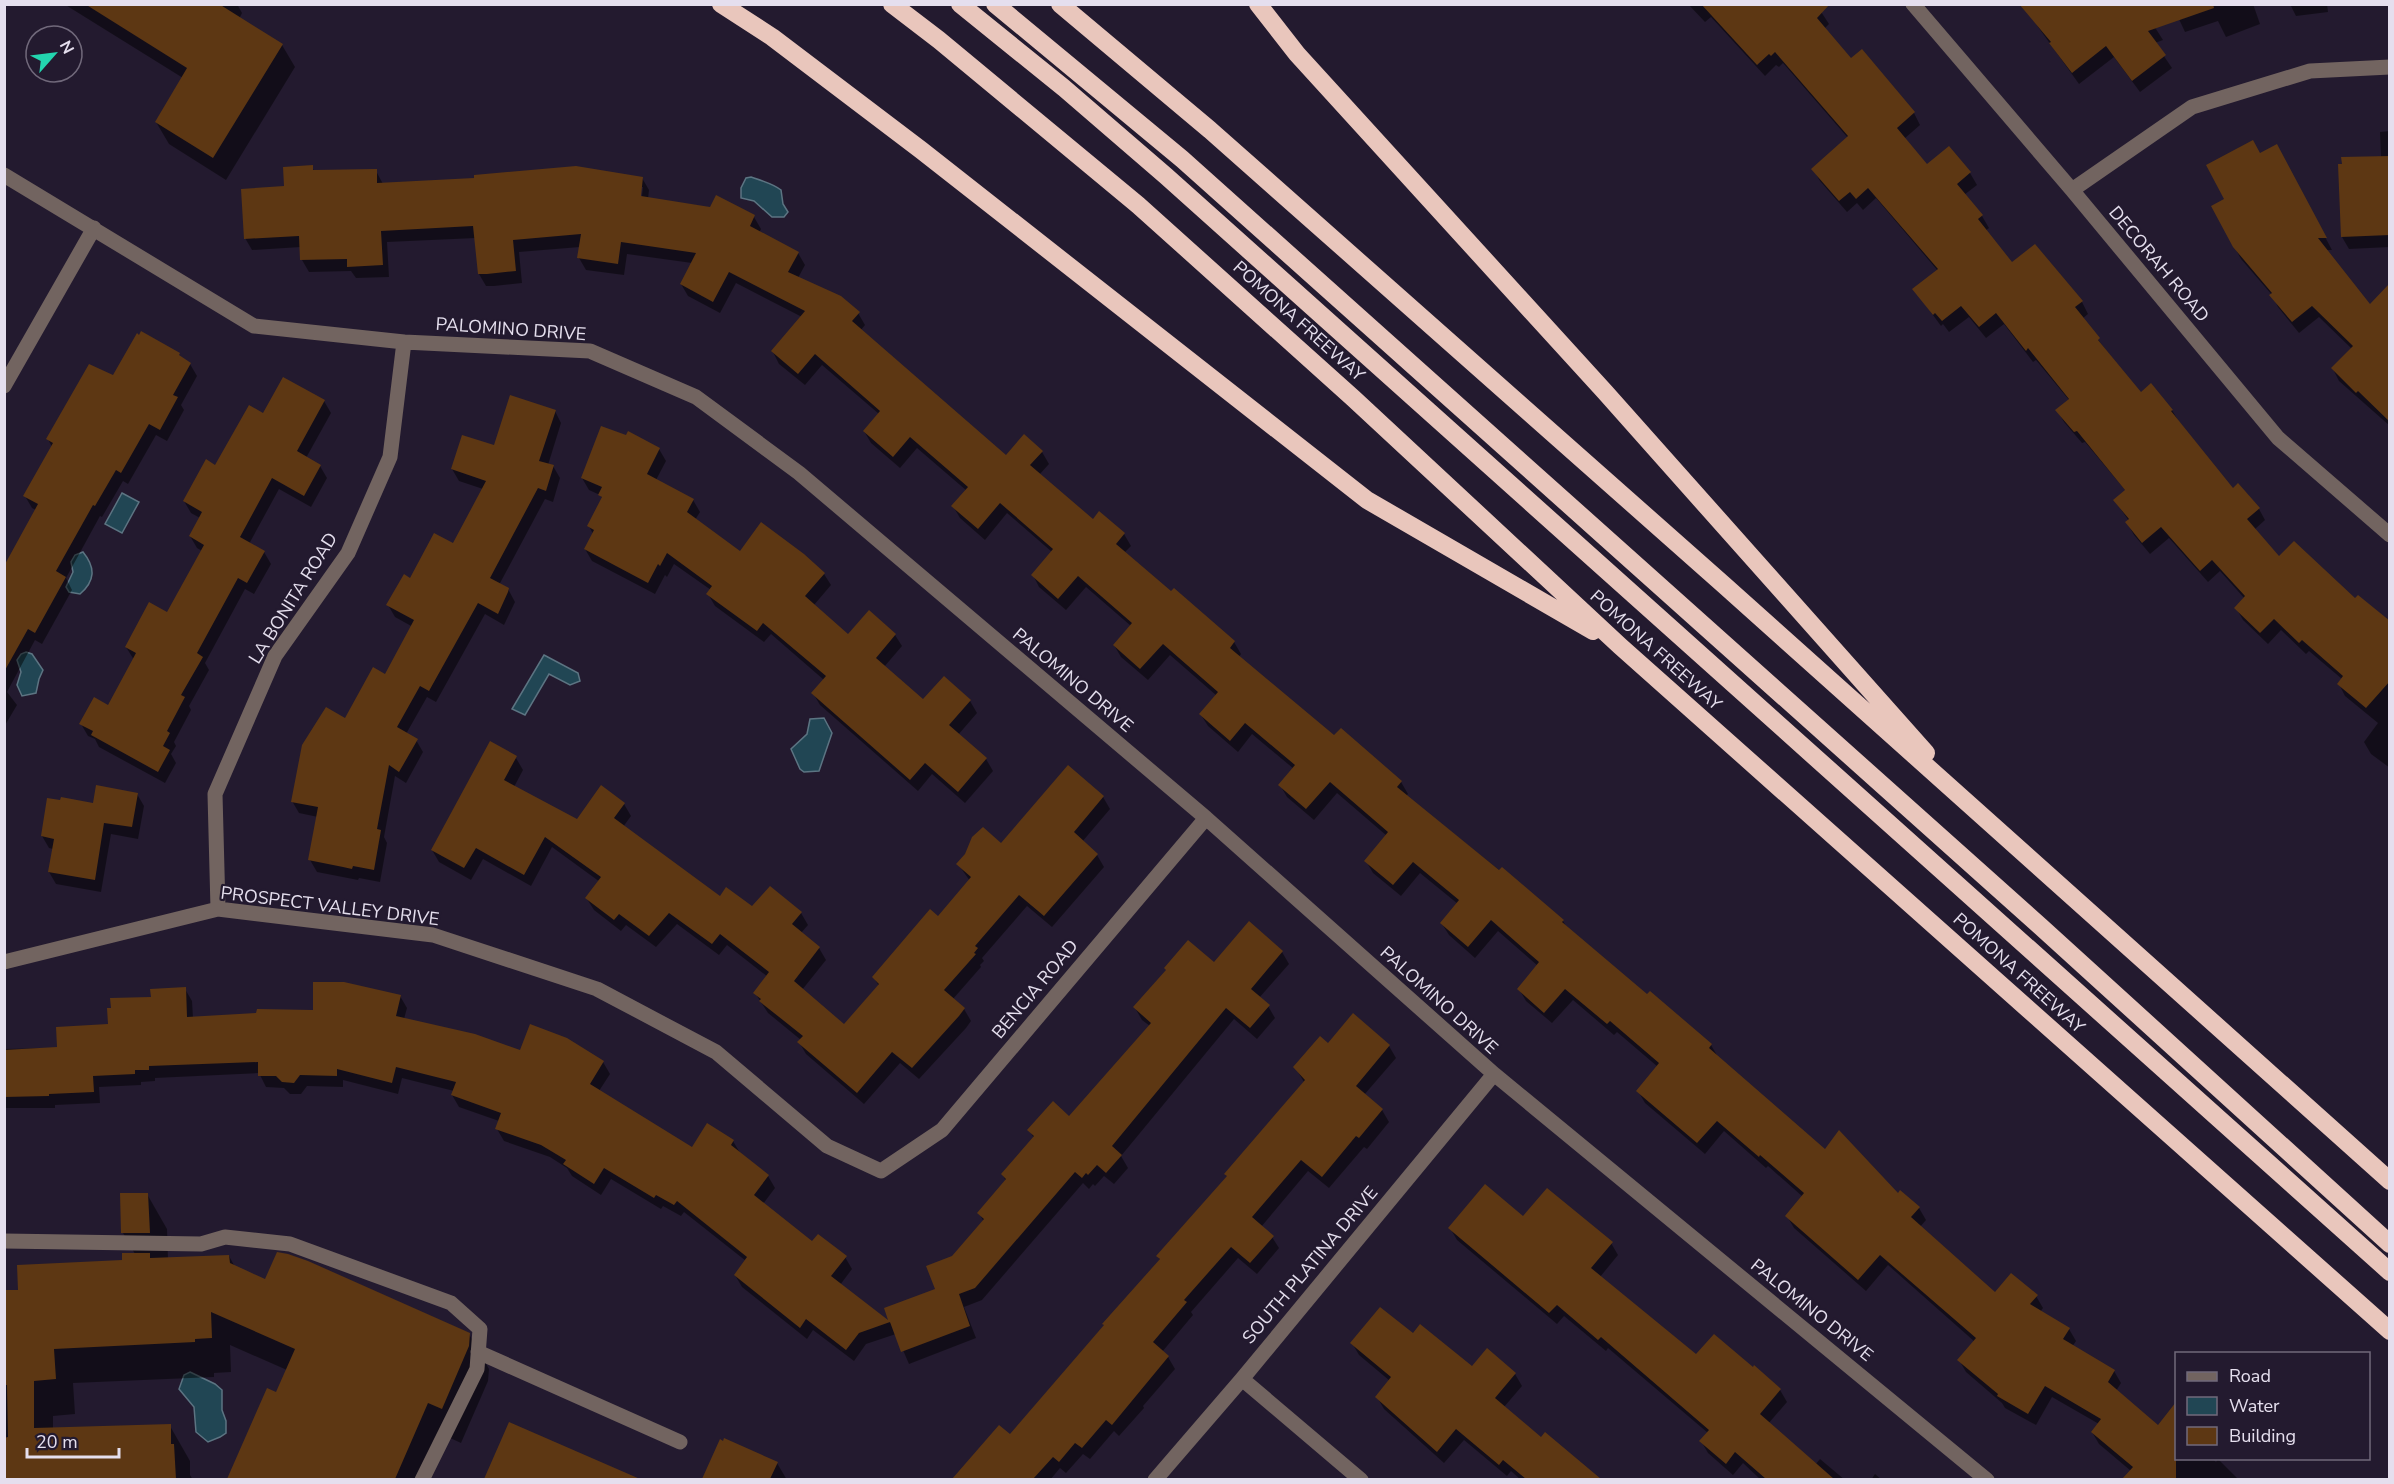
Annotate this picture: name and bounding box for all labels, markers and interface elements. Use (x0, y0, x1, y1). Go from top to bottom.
north arrow (24, 24, 84, 84)
text: N (54, 37, 79, 58)
street label: DECORAH ROAD (2103, 201, 2215, 327)
street label: POMONA FREEWAY (1228, 255, 1370, 387)
street label: PALOMINO DRIVE (435, 312, 587, 346)
street label: LA BONITA ROAD (243, 528, 343, 668)
street label: POMONA FREEWAY (1585, 584, 1727, 716)
street label: PALOMINO DRIVE (1008, 622, 1138, 738)
street label: PROSPECT VALLEY DRIVE (219, 881, 441, 931)
street label: POMONA FREEWAY (1948, 907, 2090, 1039)
street label: BENCIA ROAD (986, 934, 1084, 1044)
street label: PALOMINO DRIVE (1375, 941, 1503, 1059)
street label: SOUTH PLATINA DRIVE (1237, 1181, 1383, 1349)
street label: PALOMINO DRIVE (1746, 1253, 1878, 1367)
legend (2175, 1352, 2370, 1460)
text: Road (2229, 1364, 2271, 1388)
text: Water (2229, 1394, 2280, 1418)
scale bar (27, 1421, 118, 1459)
text: Building (2229, 1424, 2296, 1448)
text: 20 m (36, 1430, 78, 1454)

